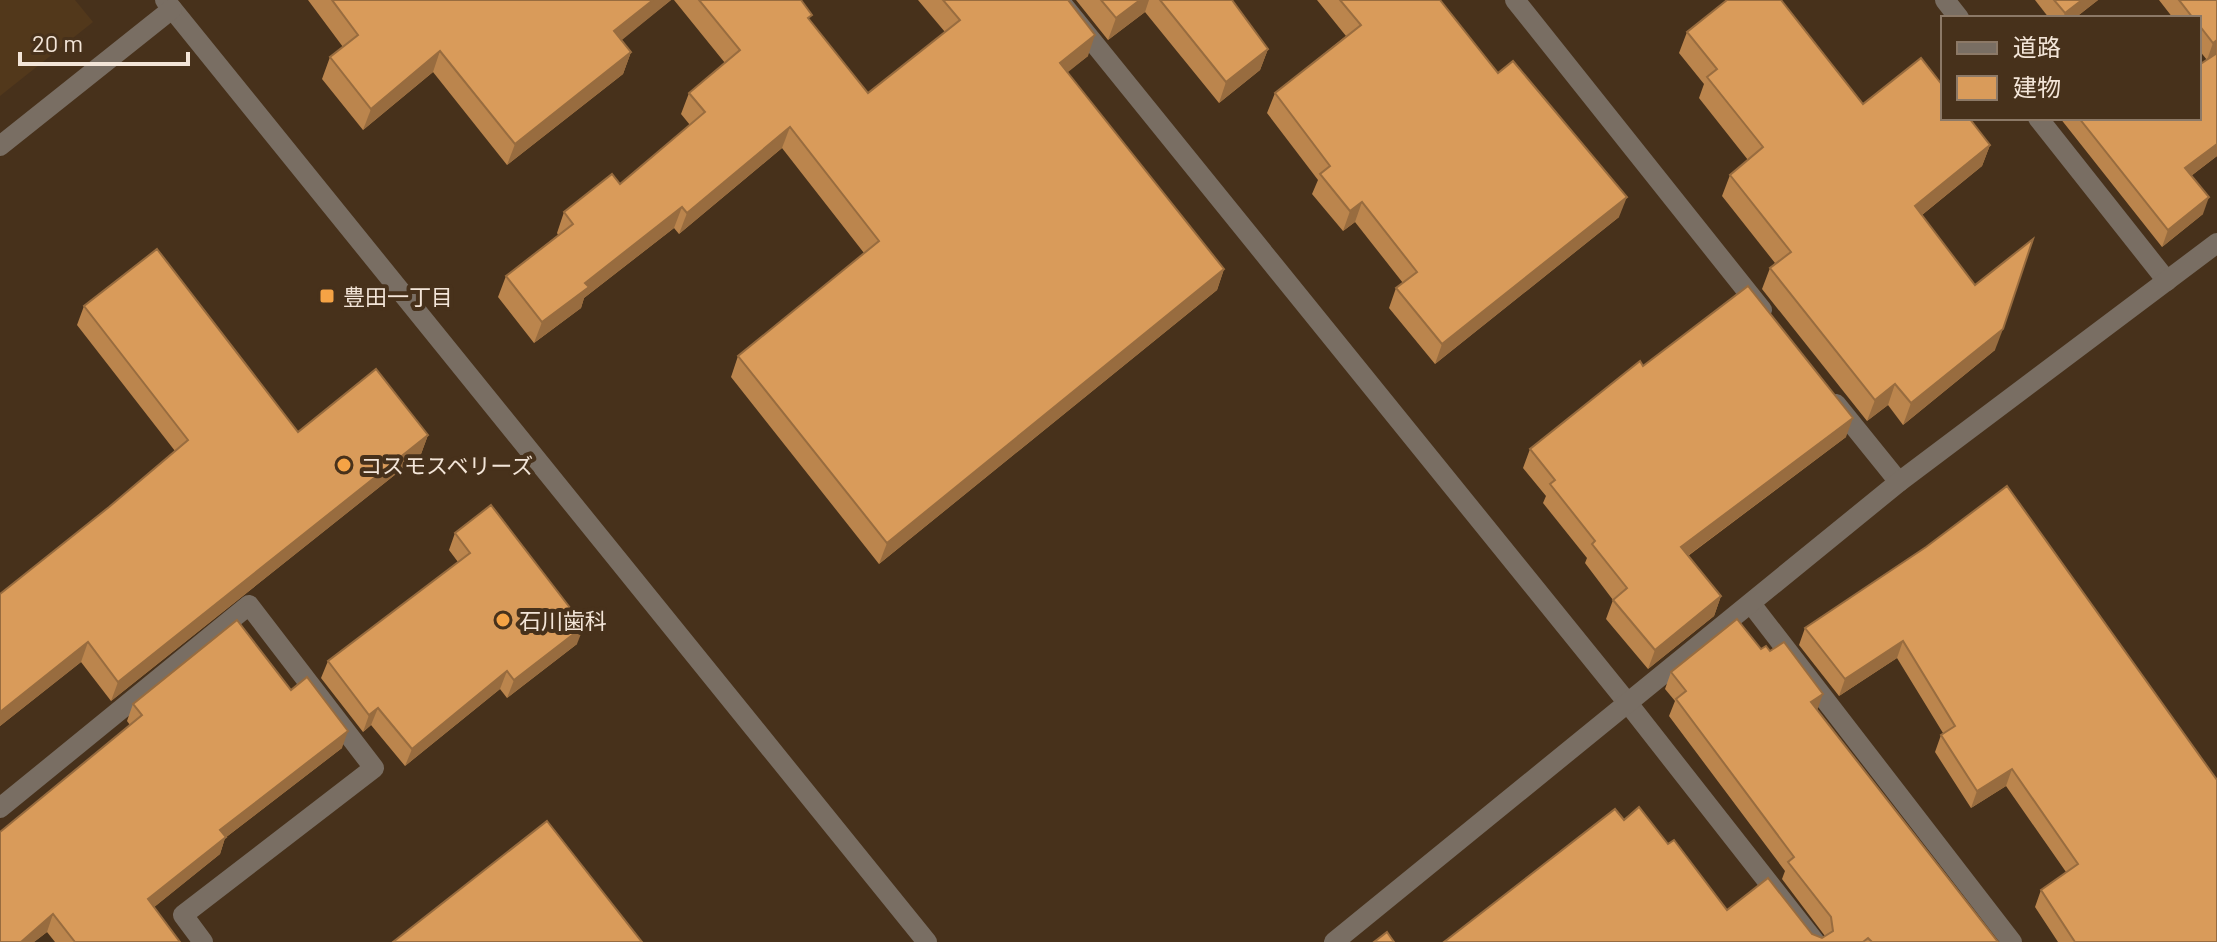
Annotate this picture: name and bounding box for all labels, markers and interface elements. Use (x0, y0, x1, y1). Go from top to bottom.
scale bar (20, 16, 188, 66)
legend (1941, 16, 2201, 120)
text: 20 m (32, 28, 83, 57)
text: 道路 (2013, 32, 2061, 61)
text: 建物 (2013, 72, 2061, 101)
place label: 豊田一丁目 (343, 283, 453, 309)
marker: 豊田一丁目 (318, 287, 336, 305)
place label: コスモスベリーズ (360, 452, 533, 478)
marker: コスモスベリーズ (335, 456, 353, 474)
place label: 石川歯科 (519, 607, 607, 633)
marker: 石川歯科 (494, 611, 512, 629)

